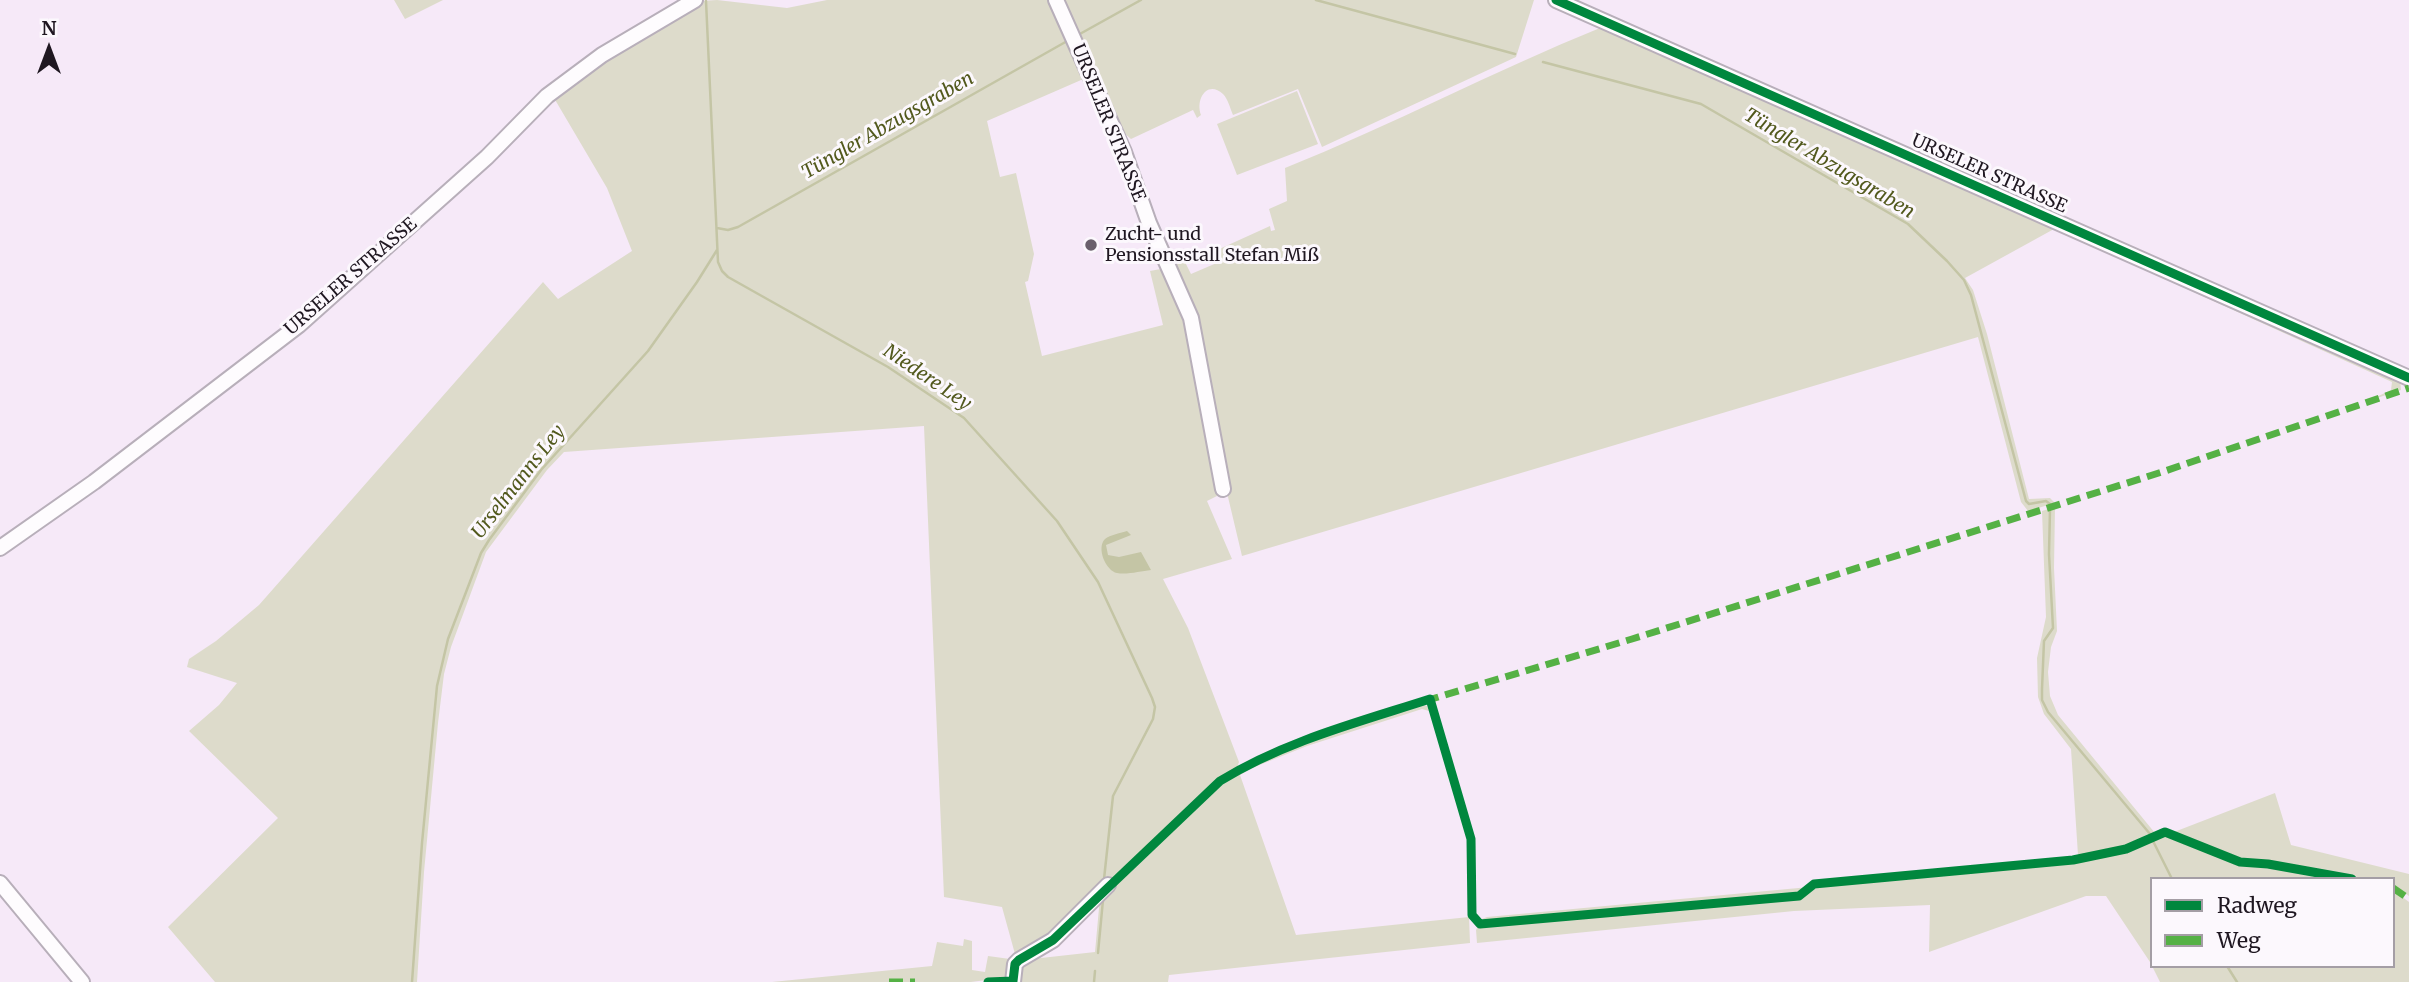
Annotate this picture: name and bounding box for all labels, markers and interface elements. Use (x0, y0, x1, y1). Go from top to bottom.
north arrow (14, 14, 84, 84)
text: N (41, 16, 57, 40)
street label: URSELER STRASSE (1066, 41, 1150, 205)
water label: Tüngler Abzugsgraben (798, 67, 978, 185)
water label: Tüngler Abzugsgraben (1740, 104, 1918, 224)
street label: URSELER STRASSE (1908, 130, 2070, 218)
street label: URSELER STRASSE (280, 214, 422, 340)
place label: Zucht- und Pensionsstall Stefan Miß (1105, 224, 1319, 266)
marker: Zucht- und Pensionsstall Stefan Miß (1083, 237, 1099, 253)
water label: Niedere Ley (879, 340, 975, 416)
water label: Urselmanns Ley (468, 421, 570, 543)
legend (2150, 877, 2395, 968)
text: Radweg (2217, 892, 2297, 919)
text: Weg (2217, 927, 2261, 954)

